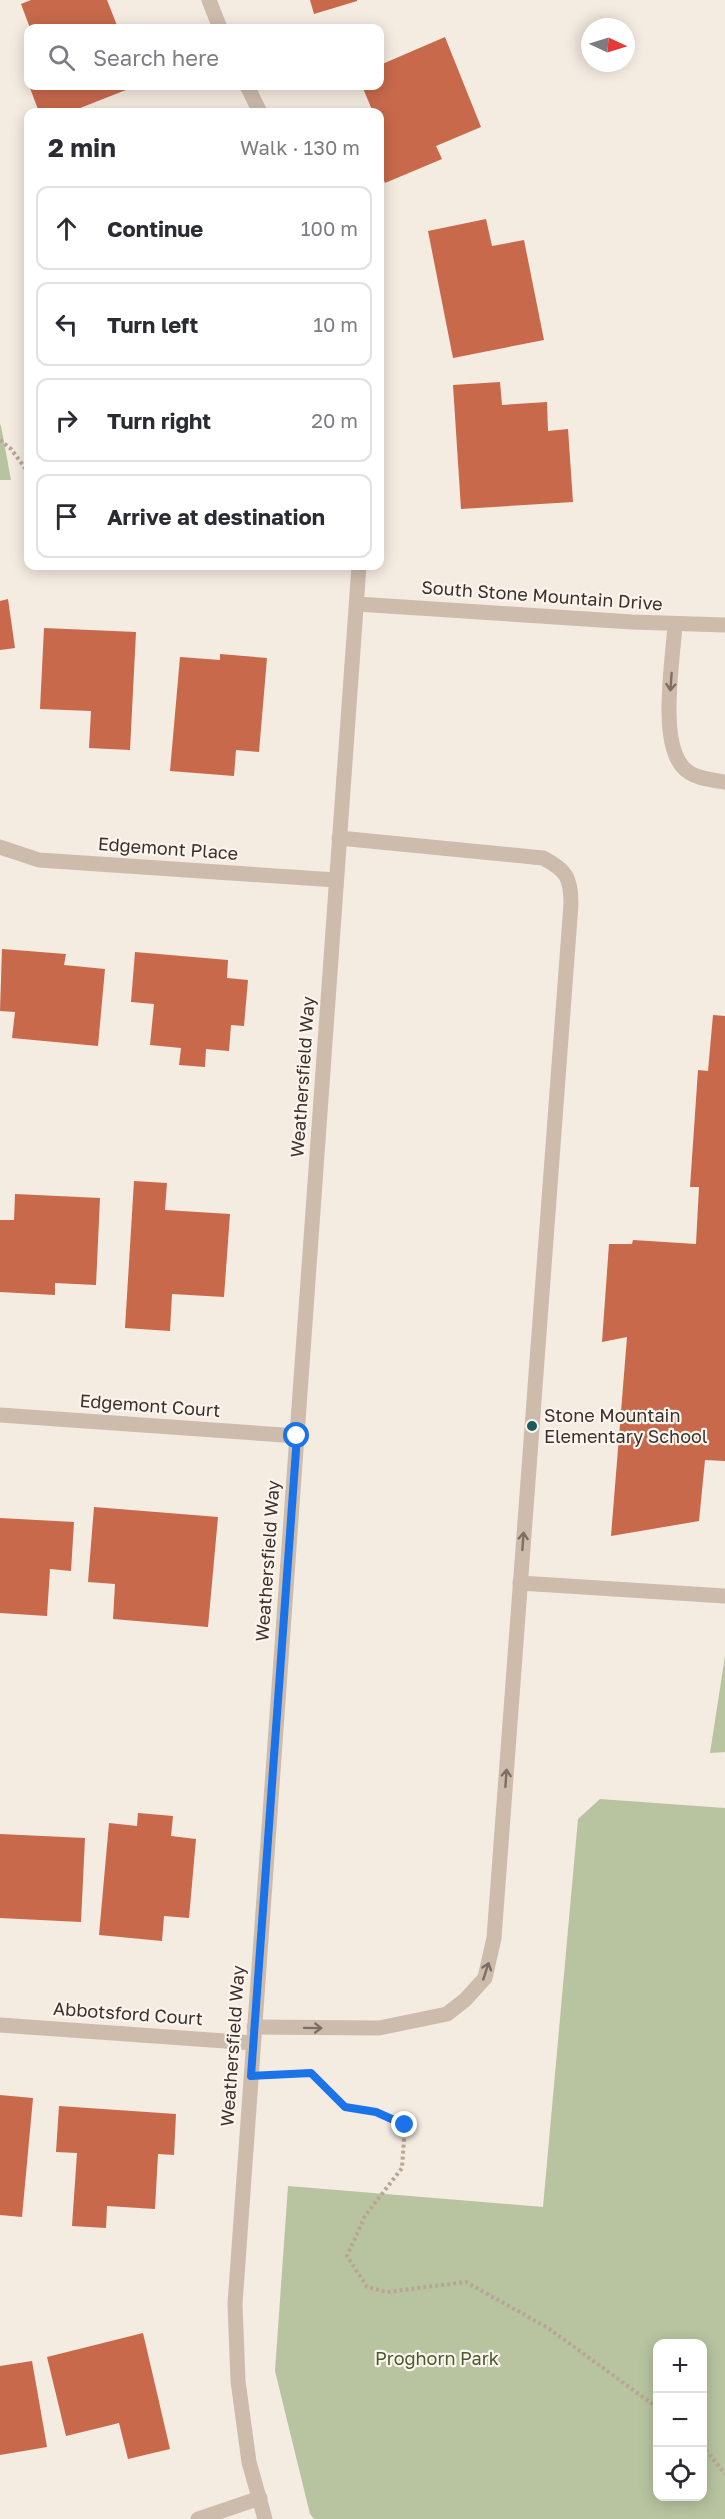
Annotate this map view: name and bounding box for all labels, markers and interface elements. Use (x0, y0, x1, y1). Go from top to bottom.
north arrow (581, 18, 635, 72)
search box (24, 24, 384, 90)
icon: search (45, 41, 78, 74)
text: Search here (93, 44, 219, 71)
text: 2 min (48, 132, 116, 163)
text: Walk · 130 m (240, 135, 360, 159)
icon: ahead (50, 212, 83, 245)
text: Continue (107, 215, 203, 242)
text: 100 m (301, 216, 358, 240)
icon: left (50, 308, 83, 341)
text: Turn left (107, 311, 198, 338)
text: 10 m (313, 312, 358, 336)
icon: right (50, 404, 83, 437)
text: Turn right (107, 407, 211, 434)
text: 20 m (311, 408, 358, 432)
icon: arrive (50, 500, 83, 533)
text: Arrive at destination (107, 503, 325, 530)
street label: South Stone Mountain Drive (421, 576, 663, 614)
one-way arrow (666, 672, 677, 691)
street label: Edgemont Place (97, 832, 239, 864)
street label: Weathersfield Way (285, 996, 319, 1158)
street label: Edgemont Court (79, 1389, 221, 1421)
place label: Stone Mountain Elementary School (544, 1404, 708, 1447)
marker: Stone Mountain Elementary School (525, 1419, 539, 1433)
route start (283, 1422, 309, 1448)
street label: Weathersfield Way (250, 1480, 284, 1642)
one-way arrow (518, 1532, 529, 1552)
one-way arrow (501, 1768, 512, 1788)
one-way arrow (481, 1962, 492, 1981)
street label: Weathersfield Way (215, 1965, 249, 2127)
street label: Abbotsford Court (53, 1997, 204, 2029)
one-way arrow (302, 2022, 322, 2033)
route end (391, 2111, 417, 2137)
map controls (653, 2339, 707, 2501)
button: + (653, 2339, 707, 2393)
park label: Proghorn Park (375, 2347, 499, 2369)
button: − (653, 2393, 707, 2447)
button: locate (653, 2447, 707, 2501)

